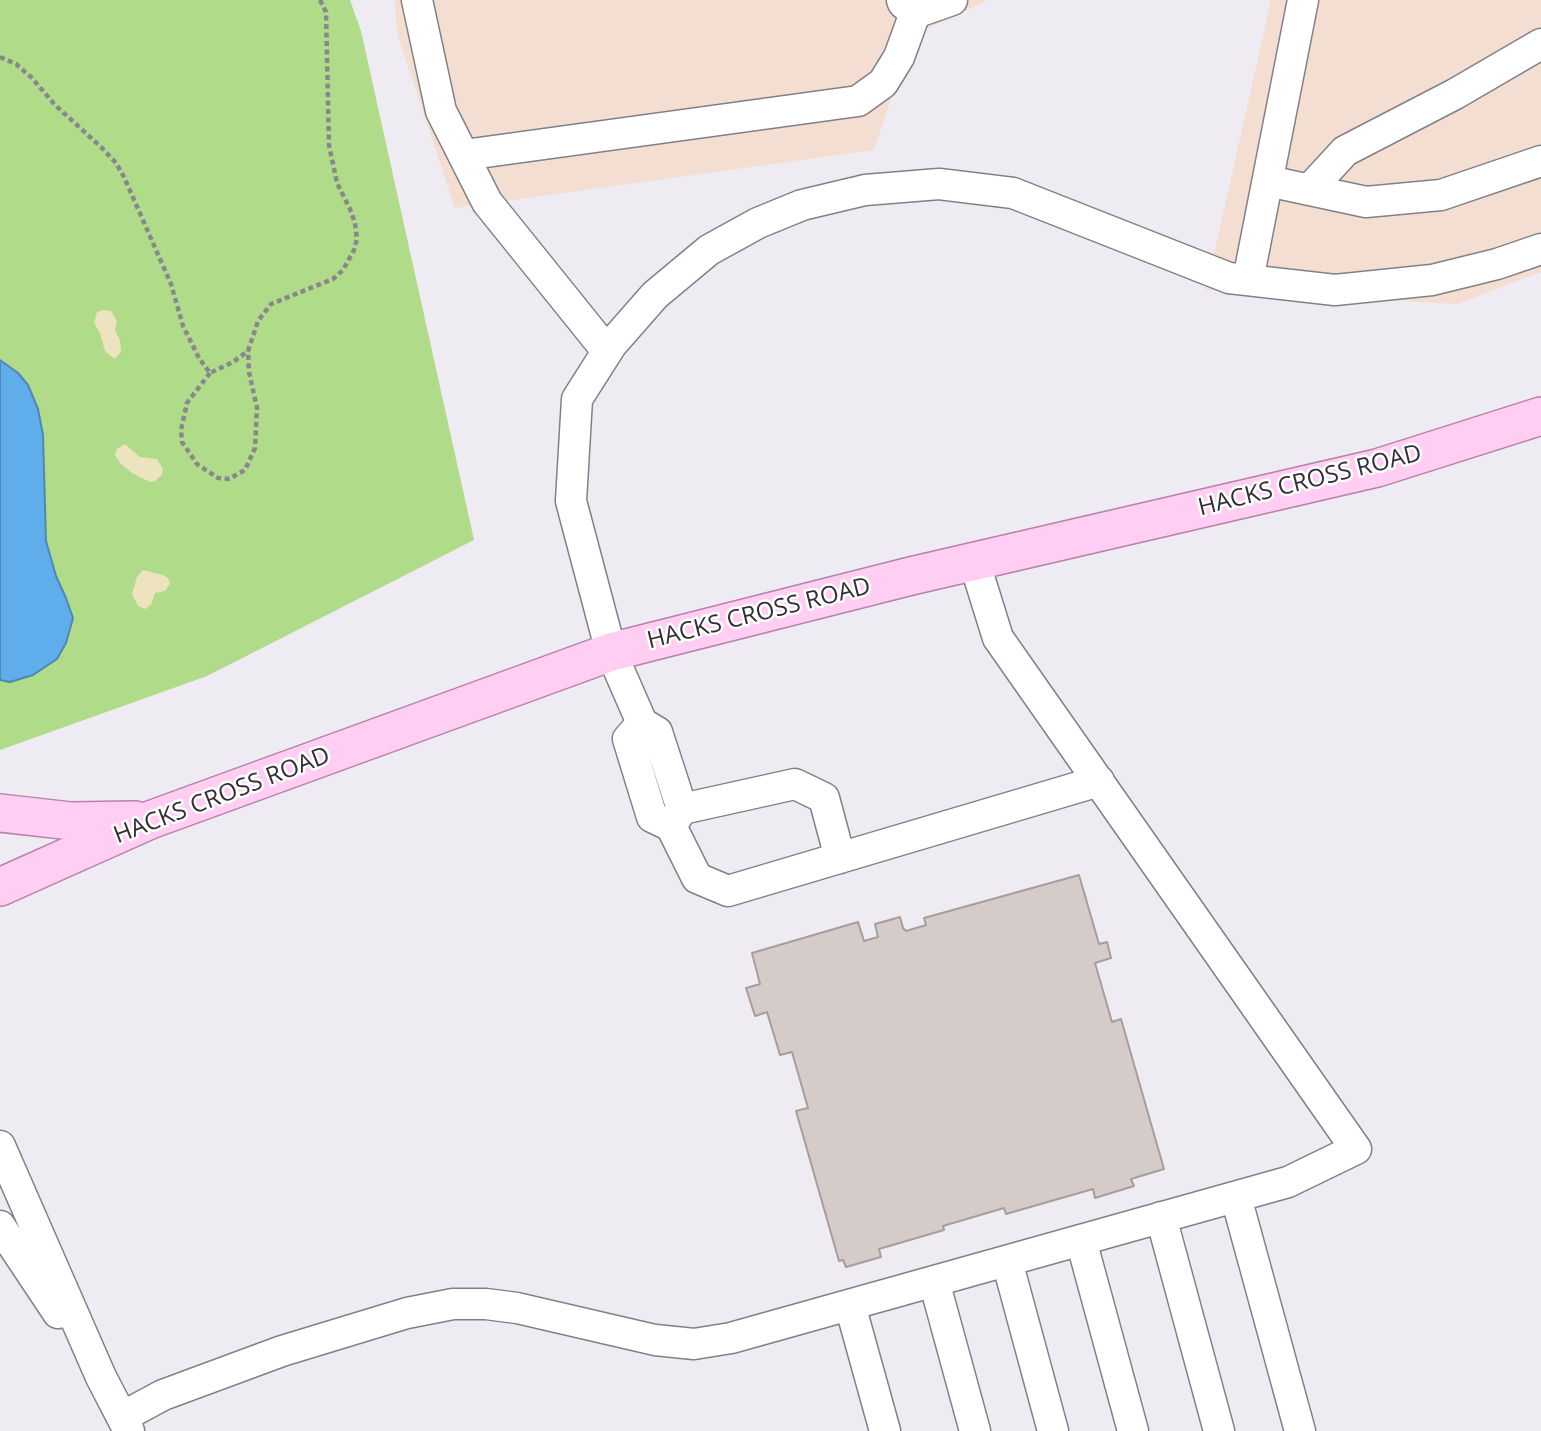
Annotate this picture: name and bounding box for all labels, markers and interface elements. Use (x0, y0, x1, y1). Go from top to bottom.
street label: HACKS CROSS ROAD (1195, 439, 1425, 523)
street label: HACKS CROSS ROAD (644, 572, 874, 656)
street label: HACKS CROSS ROAD (110, 741, 334, 851)

